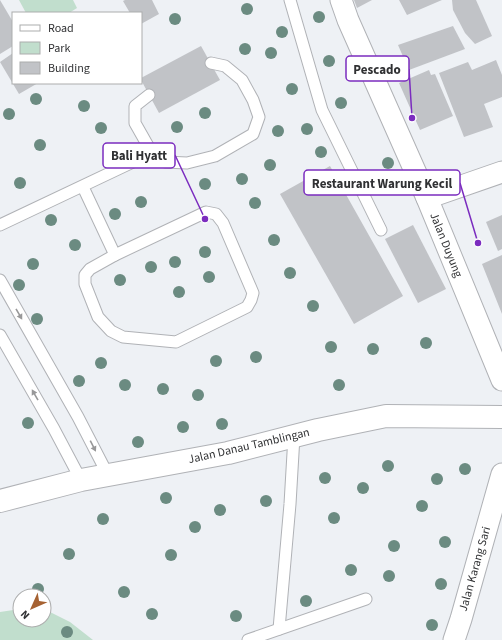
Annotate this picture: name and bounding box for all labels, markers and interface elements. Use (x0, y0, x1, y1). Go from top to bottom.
legend (12, 12, 142, 84)
text: Road (48, 20, 74, 37)
text: Park (48, 40, 70, 57)
callout: Pescado (346, 56, 409, 81)
text: Building (48, 60, 90, 77)
text: Pescado (353, 61, 401, 79)
callout: Bali Hyatt (103, 143, 175, 168)
text: Bali Hyatt (111, 147, 167, 165)
callout: Restaurant Warung Kecil (304, 170, 460, 195)
text: Restaurant Warung Kecil (312, 175, 452, 193)
street label: Jalan Duyung (425, 210, 467, 280)
one-way arrow (16, 308, 23, 320)
one-way arrow (31, 389, 38, 401)
street label: Jalan Danau Tamblingan (187, 424, 311, 468)
one-way arrow (90, 440, 96, 451)
street label: Jalan Karang Sari (455, 525, 495, 613)
north arrow (12, 588, 52, 628)
text: N (17, 607, 33, 623)

